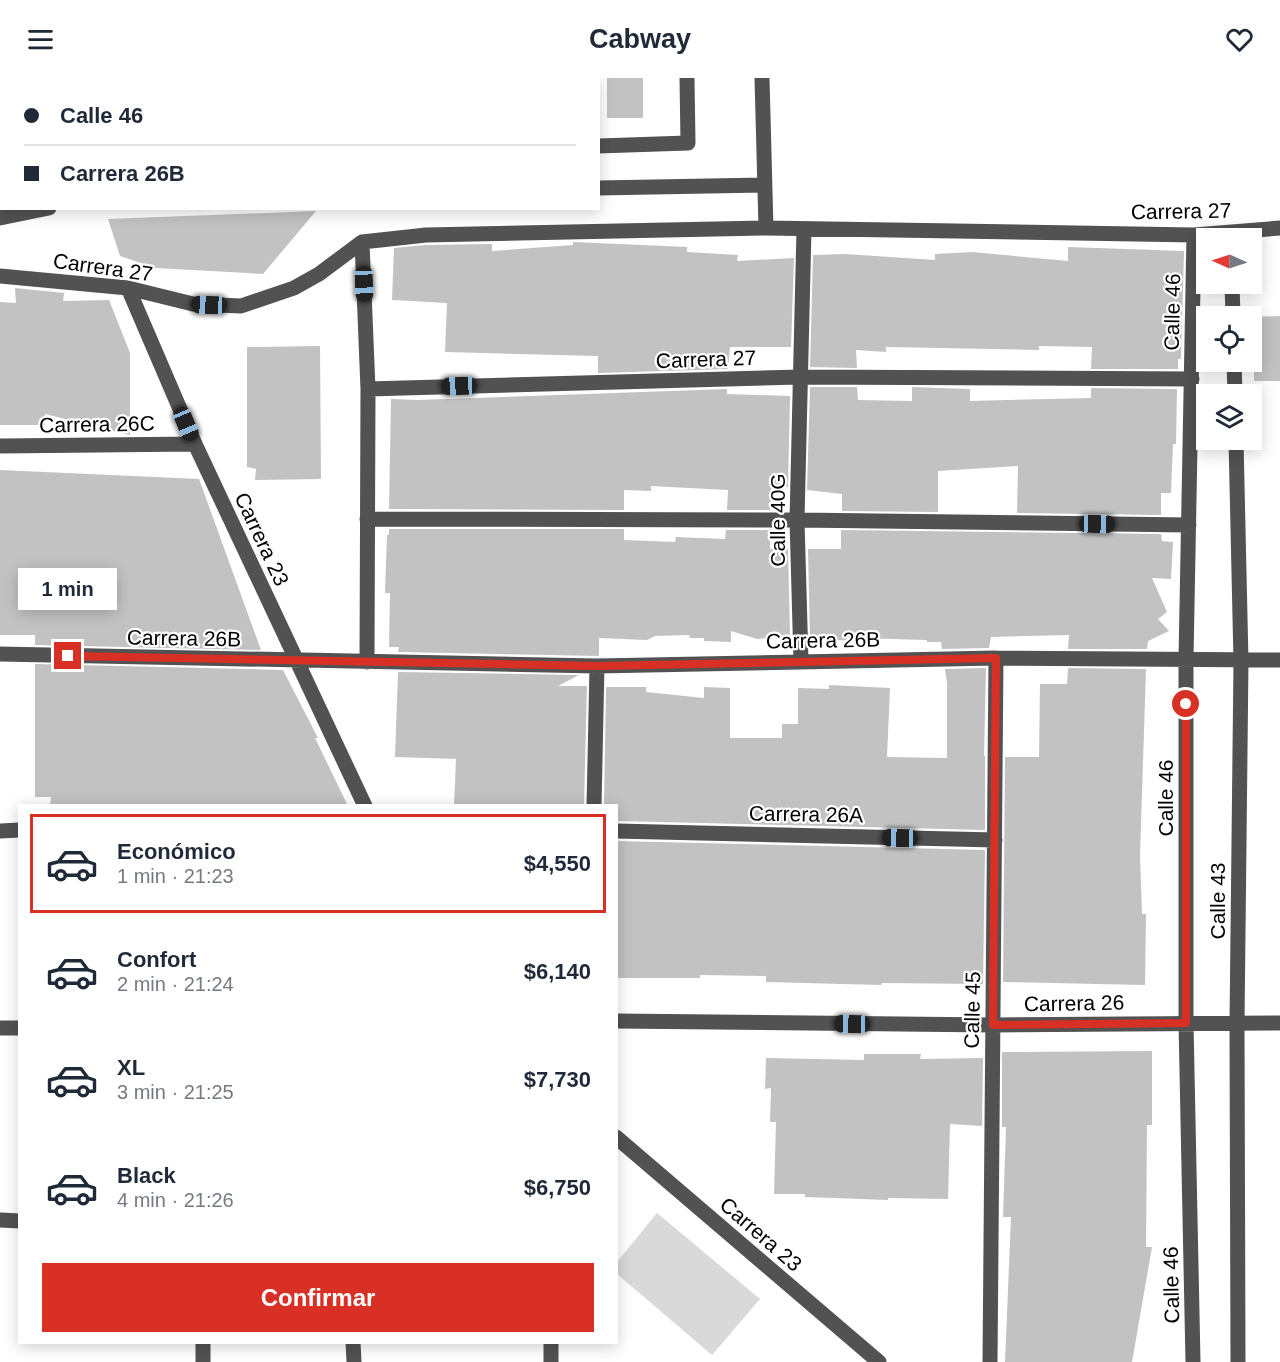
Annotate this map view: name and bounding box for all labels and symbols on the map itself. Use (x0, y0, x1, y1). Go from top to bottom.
street label: Carrera 27 (1131, 199, 1231, 223)
north arrow (1196, 228, 1262, 294)
street label: Carrera 27 (52, 249, 154, 285)
car (354, 266, 374, 302)
street label: Calle 46 (1160, 273, 1184, 351)
car (191, 295, 227, 315)
street label: Carrera 27 (655, 346, 757, 372)
car (441, 376, 477, 396)
car (171, 404, 201, 444)
street label: Carrera 26C (39, 411, 155, 437)
street label: Calle 40G (766, 473, 789, 567)
street label: Carrera 23 (230, 489, 294, 589)
car (1079, 515, 1115, 533)
callout: 1 min (19, 569, 118, 611)
street label: Carrera 26B (127, 626, 241, 650)
street label: Carrera 26B (766, 628, 880, 652)
route end (54, 642, 81, 669)
route start (1172, 690, 1199, 717)
street label: Calle 46 (1154, 759, 1177, 837)
street label: Carrera 26A (749, 802, 863, 826)
car (882, 829, 918, 847)
street label: Calle 43 (1206, 862, 1229, 940)
street label: Calle 45 (960, 971, 984, 1049)
street label: Carrera 26 (1024, 991, 1124, 1015)
car (834, 1015, 870, 1033)
street label: Carrera 23 (716, 1192, 806, 1276)
street label: Calle 46 (1159, 1246, 1183, 1324)

